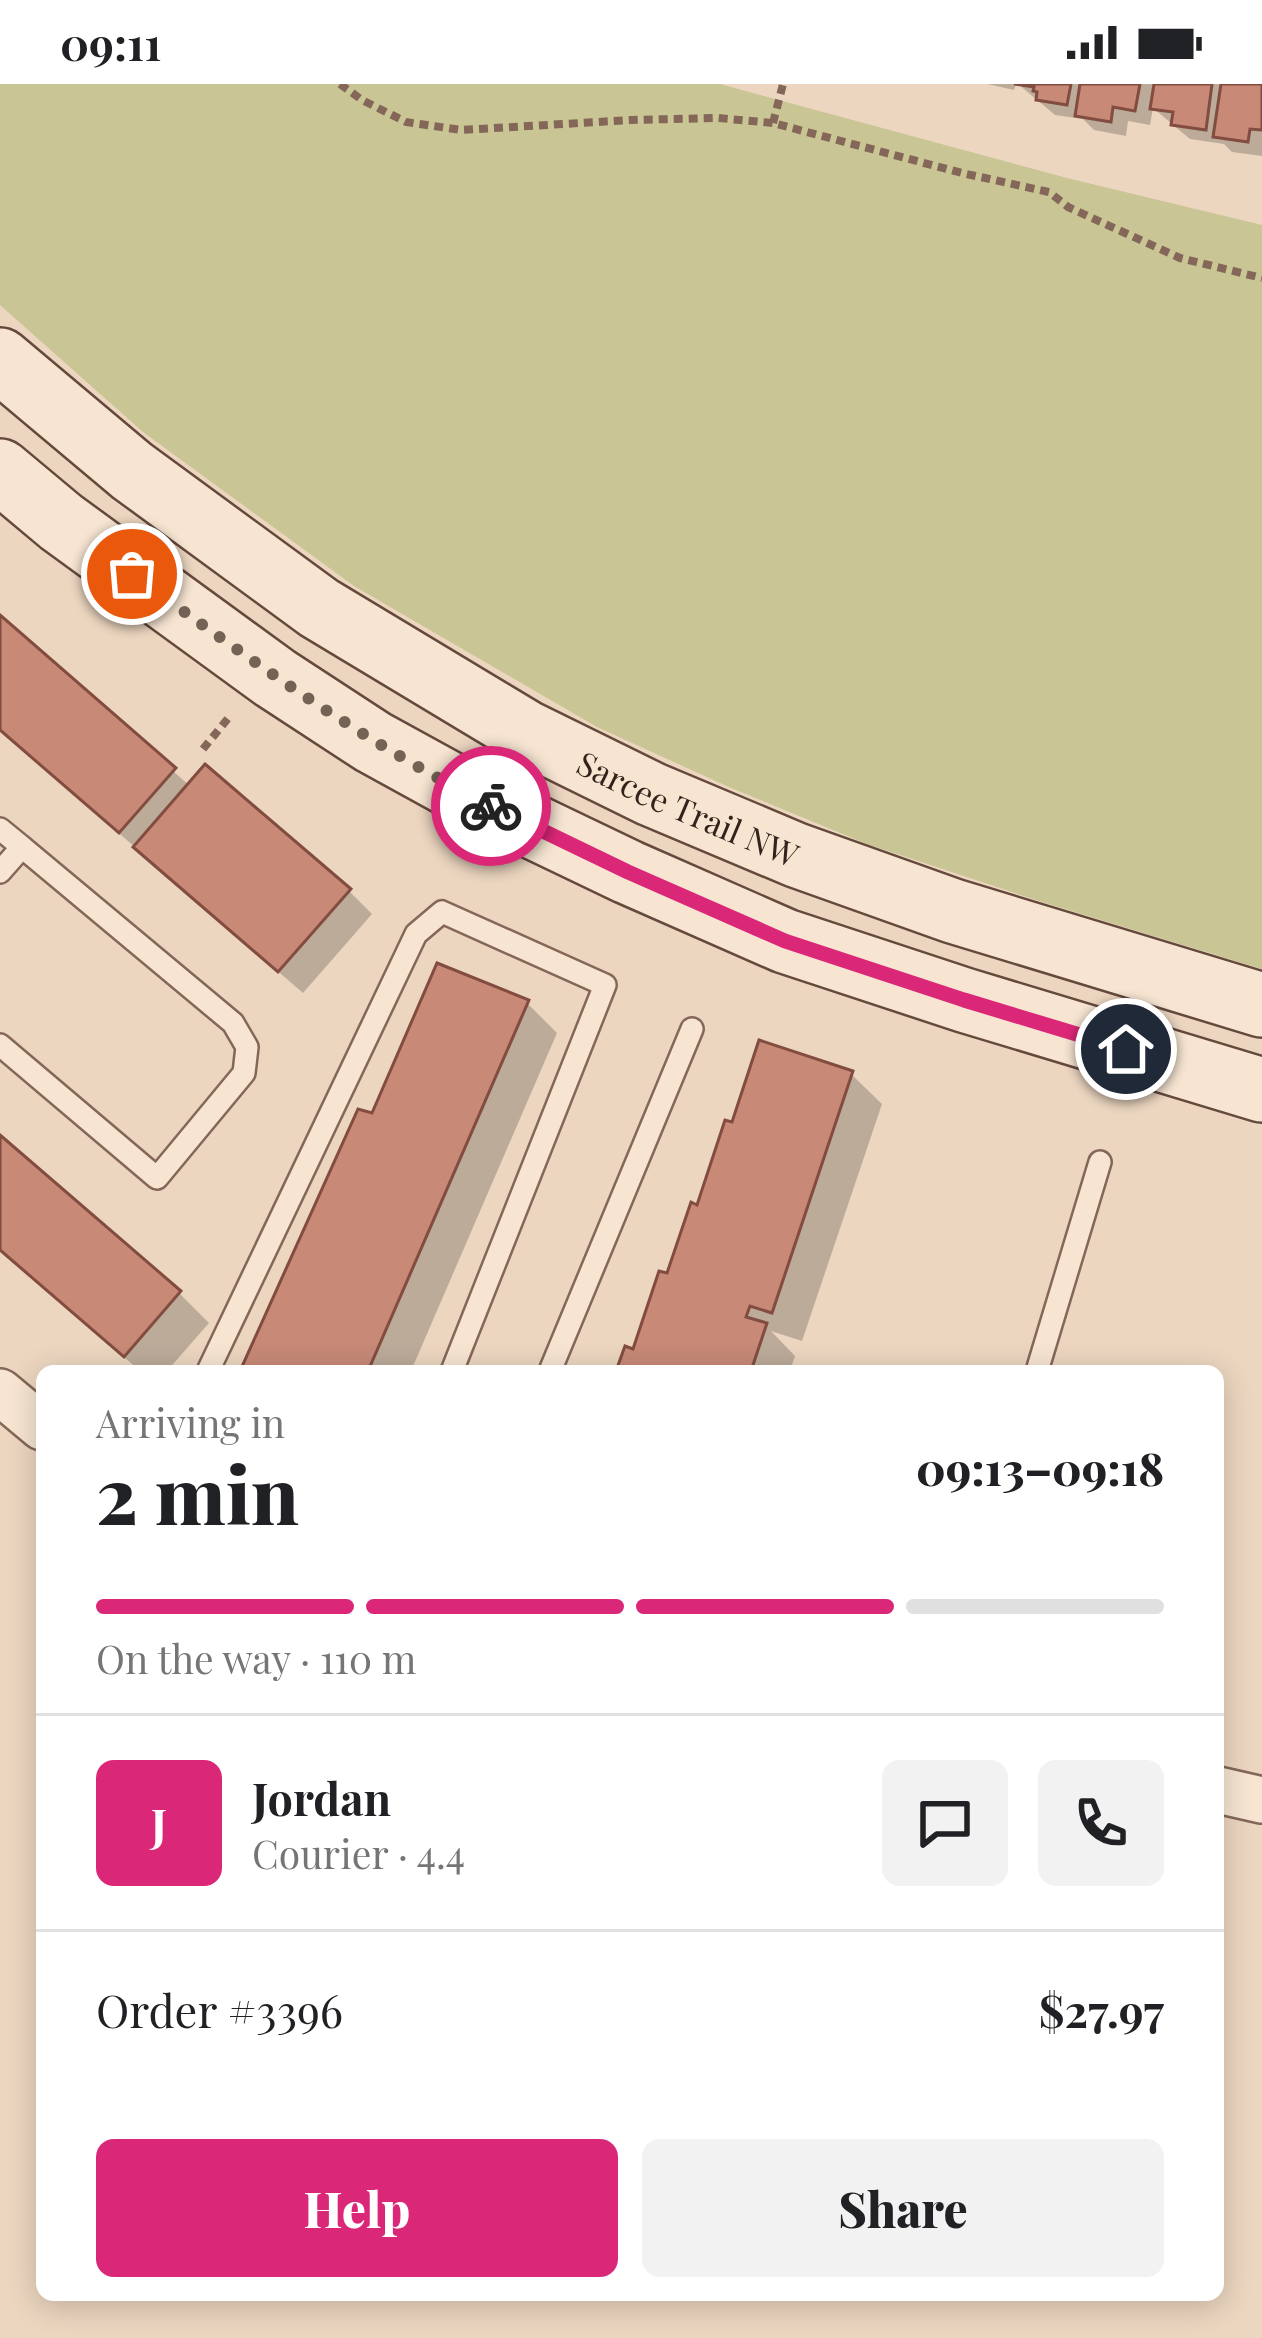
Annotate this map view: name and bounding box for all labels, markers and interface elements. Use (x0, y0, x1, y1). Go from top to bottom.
text: 09:11 (60, 12, 161, 72)
pin (81, 523, 183, 625)
icon: bag (99, 541, 165, 607)
street label: Sarcee Trail NW (571, 739, 806, 876)
courier (431, 746, 551, 866)
icon: bike (458, 773, 524, 839)
pin (1075, 998, 1177, 1100)
icon: home (1093, 1016, 1159, 1082)
text: Arriving in (96, 1396, 285, 1448)
text: 09:13–09:18 (916, 1437, 1164, 1497)
text: 2 min (96, 1441, 299, 1545)
text: On the way · 110 m (96, 1632, 417, 1684)
button: chat (882, 1760, 1008, 1886)
button: phone (1038, 1760, 1164, 1886)
text: Jordan (252, 1767, 391, 1827)
text: J (151, 1793, 167, 1853)
text: Courier · 4.4 (252, 1827, 465, 1879)
text: Order #3396 (96, 1979, 343, 2039)
text: $27.97 (1039, 1979, 1164, 2039)
button: Help (96, 2139, 618, 2277)
button: Share (642, 2139, 1164, 2277)

